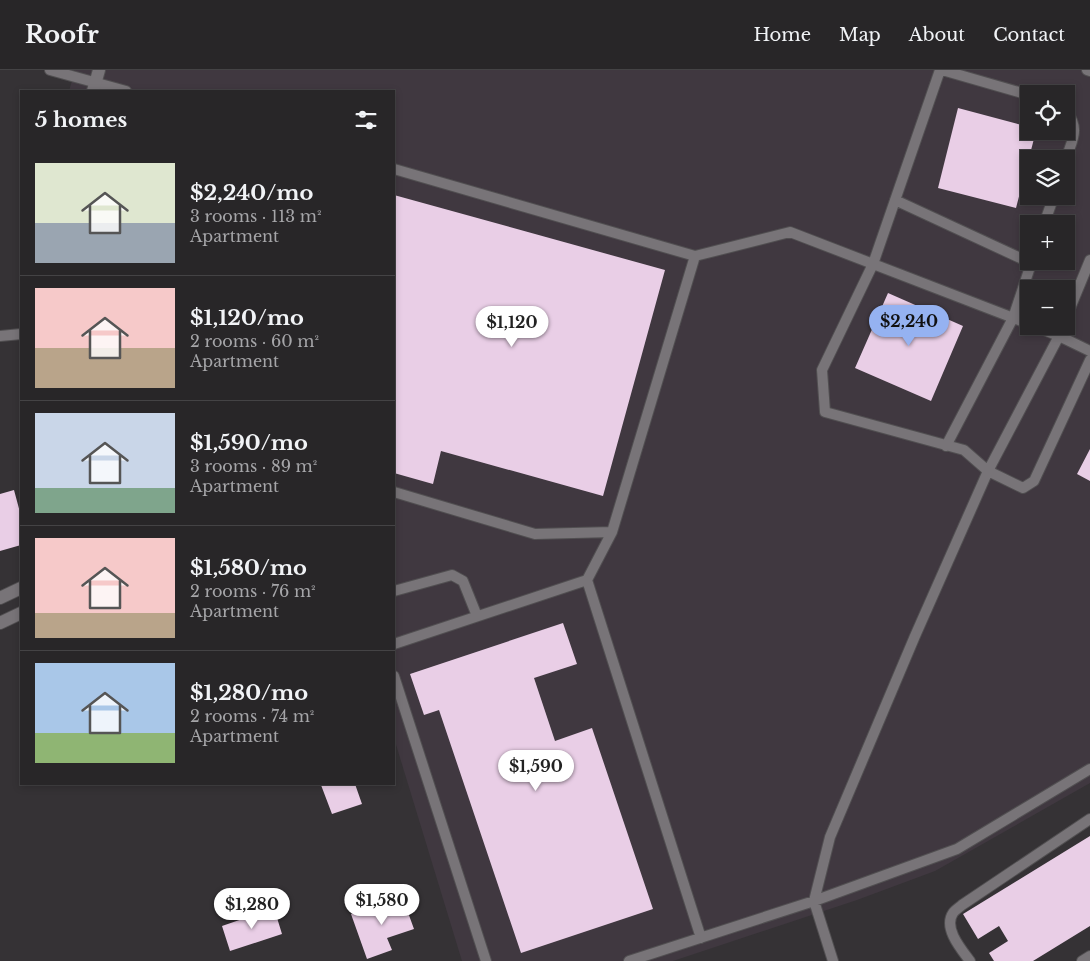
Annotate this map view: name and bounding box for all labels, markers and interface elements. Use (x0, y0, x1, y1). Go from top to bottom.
text: Roofr (25, 20, 99, 49)
text: Home (753, 24, 811, 46)
text: Map (839, 24, 881, 46)
text: About (909, 24, 965, 46)
text: Contact (993, 24, 1065, 46)
map controls (1020, 85, 1075, 335)
button: locate (1020, 85, 1075, 140)
icon: filters (352, 106, 380, 134)
text: 5 homes (35, 107, 127, 133)
button: layers (1020, 150, 1075, 205)
text: $2,240/mo (190, 180, 313, 206)
icon: home (75, 183, 135, 243)
text: 3 rooms · 113 m² (190, 206, 321, 226)
button: + (1020, 215, 1075, 270)
text: Apartment (190, 226, 279, 246)
button: − (1020, 280, 1075, 335)
pin: $2,240 (868, 304, 950, 347)
text: $1,120/mo (190, 305, 304, 331)
pin: $1,120 (471, 306, 553, 348)
icon: home (75, 308, 135, 368)
text: $2,240 (880, 311, 938, 331)
text: $1,120 (487, 312, 537, 332)
text: 2 rooms · 60 m² (190, 331, 319, 351)
text: Apartment (190, 351, 279, 371)
text: $1,590/mo (190, 430, 308, 456)
icon: home (75, 433, 135, 493)
text: 3 rooms · 89 m² (190, 456, 317, 476)
text: Apartment (190, 476, 279, 496)
text: $1,580/mo (190, 555, 307, 581)
icon: home (75, 558, 135, 618)
text: 2 rooms · 76 m² (190, 581, 316, 601)
text: Apartment (190, 601, 279, 621)
text: $1,280/mo (190, 680, 308, 706)
icon: home (75, 683, 135, 743)
text: 2 rooms · 74 m² (190, 706, 314, 726)
text: Apartment (190, 726, 279, 746)
pin: $1,590 (495, 750, 577, 792)
text: $1,590 (509, 756, 563, 776)
pin: $1,580 (341, 884, 423, 926)
pin: $1,280 (211, 888, 293, 930)
text: $1,580 (355, 890, 409, 910)
text: $1,280 (225, 894, 279, 914)

